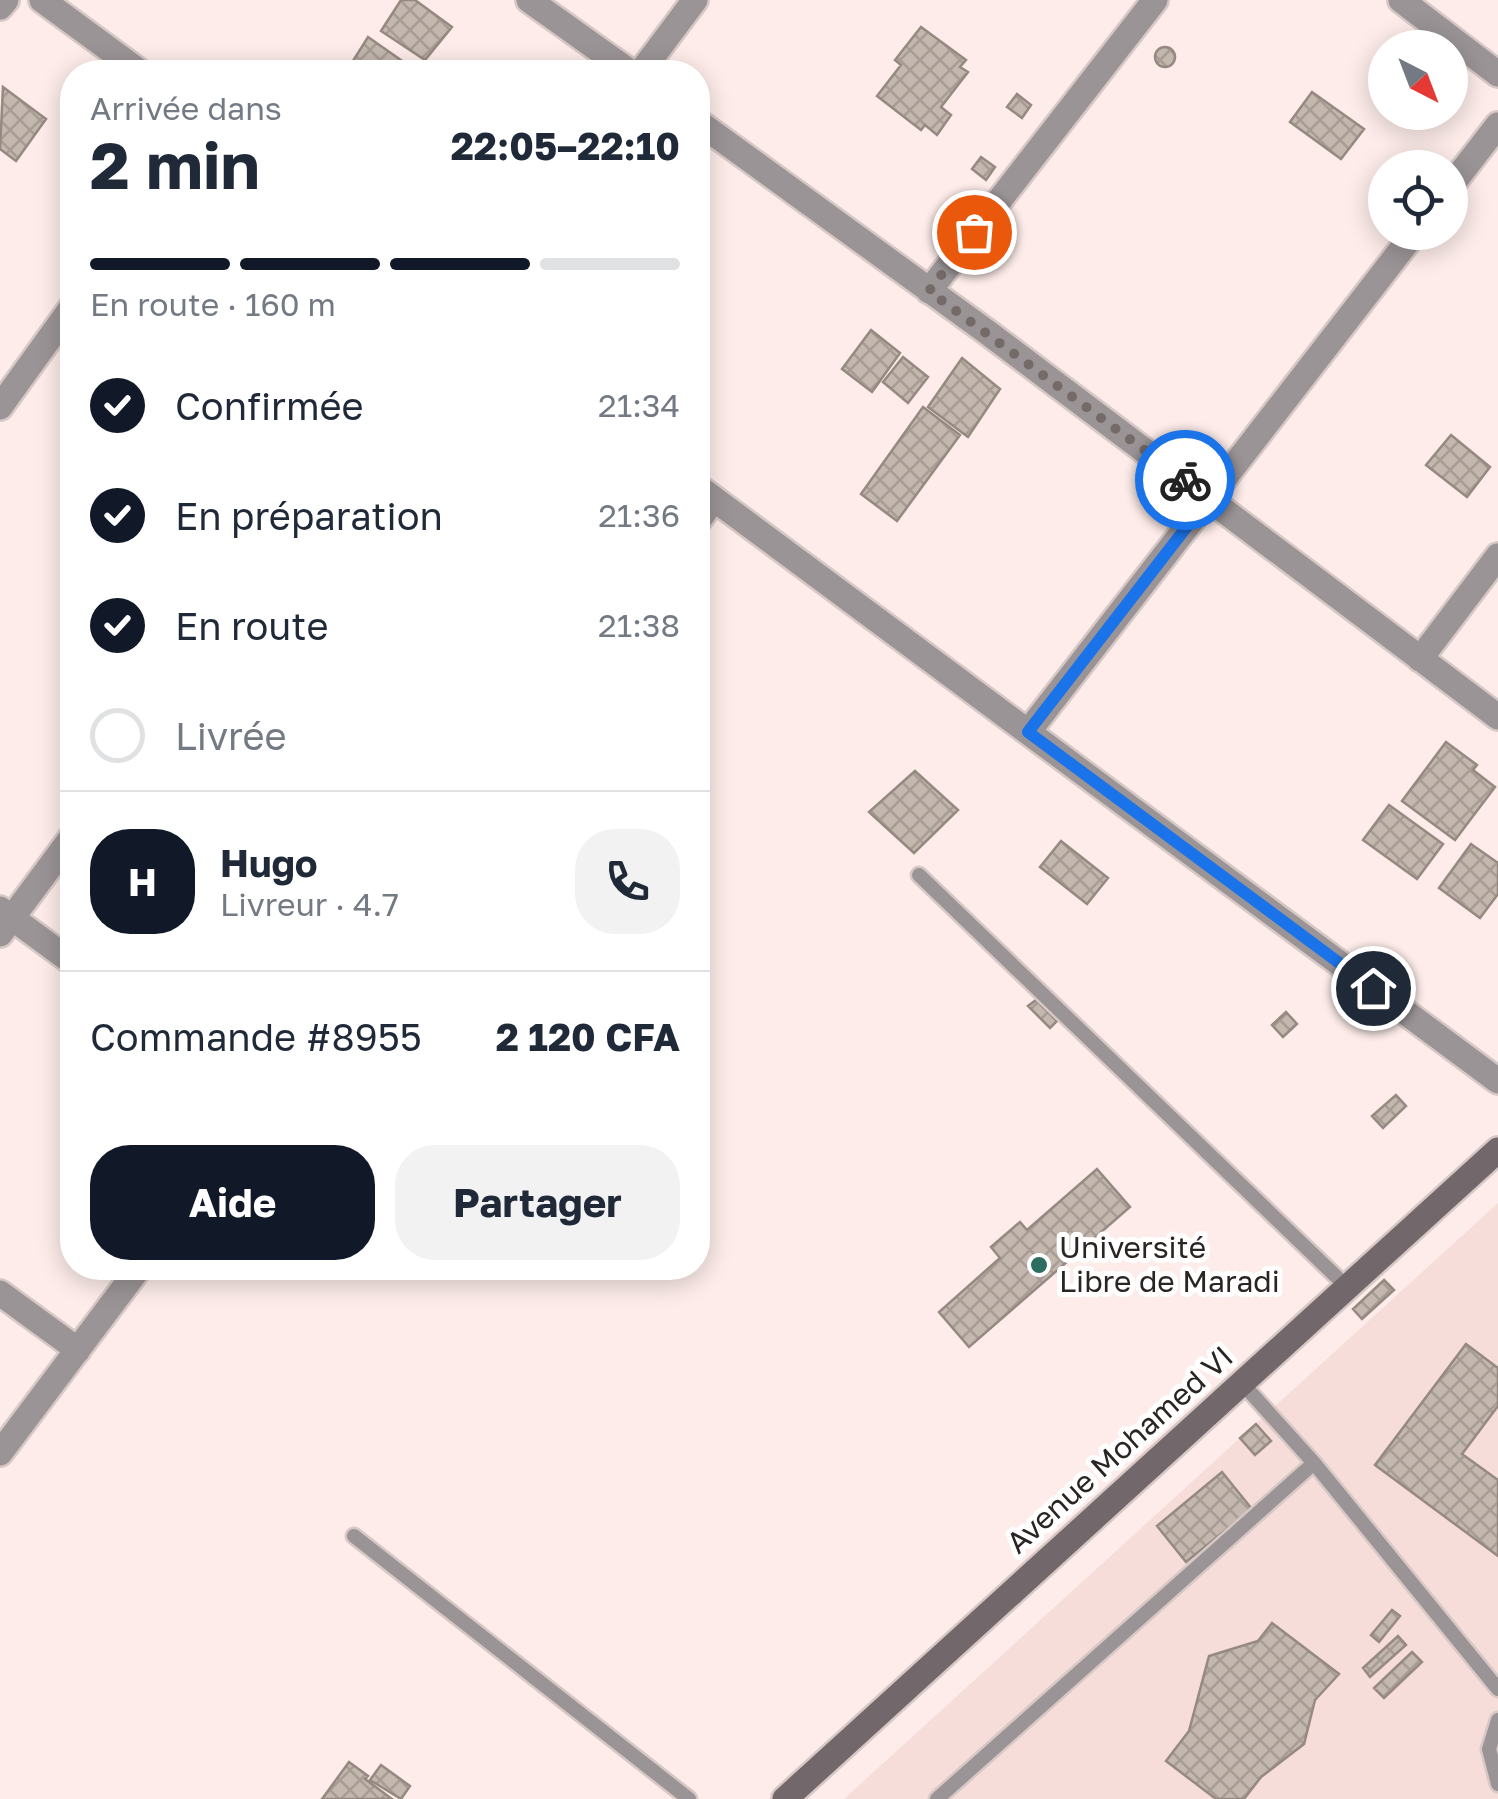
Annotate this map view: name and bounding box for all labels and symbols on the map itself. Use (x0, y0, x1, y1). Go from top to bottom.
north arrow (1368, 30, 1468, 130)
pin (932, 190, 1017, 275)
courier (1135, 430, 1235, 530)
pin (1331, 946, 1416, 1031)
place label: Université Libre de Maradi (1059, 1229, 1280, 1299)
marker: Université Libre de Maradi (1028, 1254, 1050, 1276)
street label: Avenue Mohamed VI (999, 1338, 1240, 1560)

